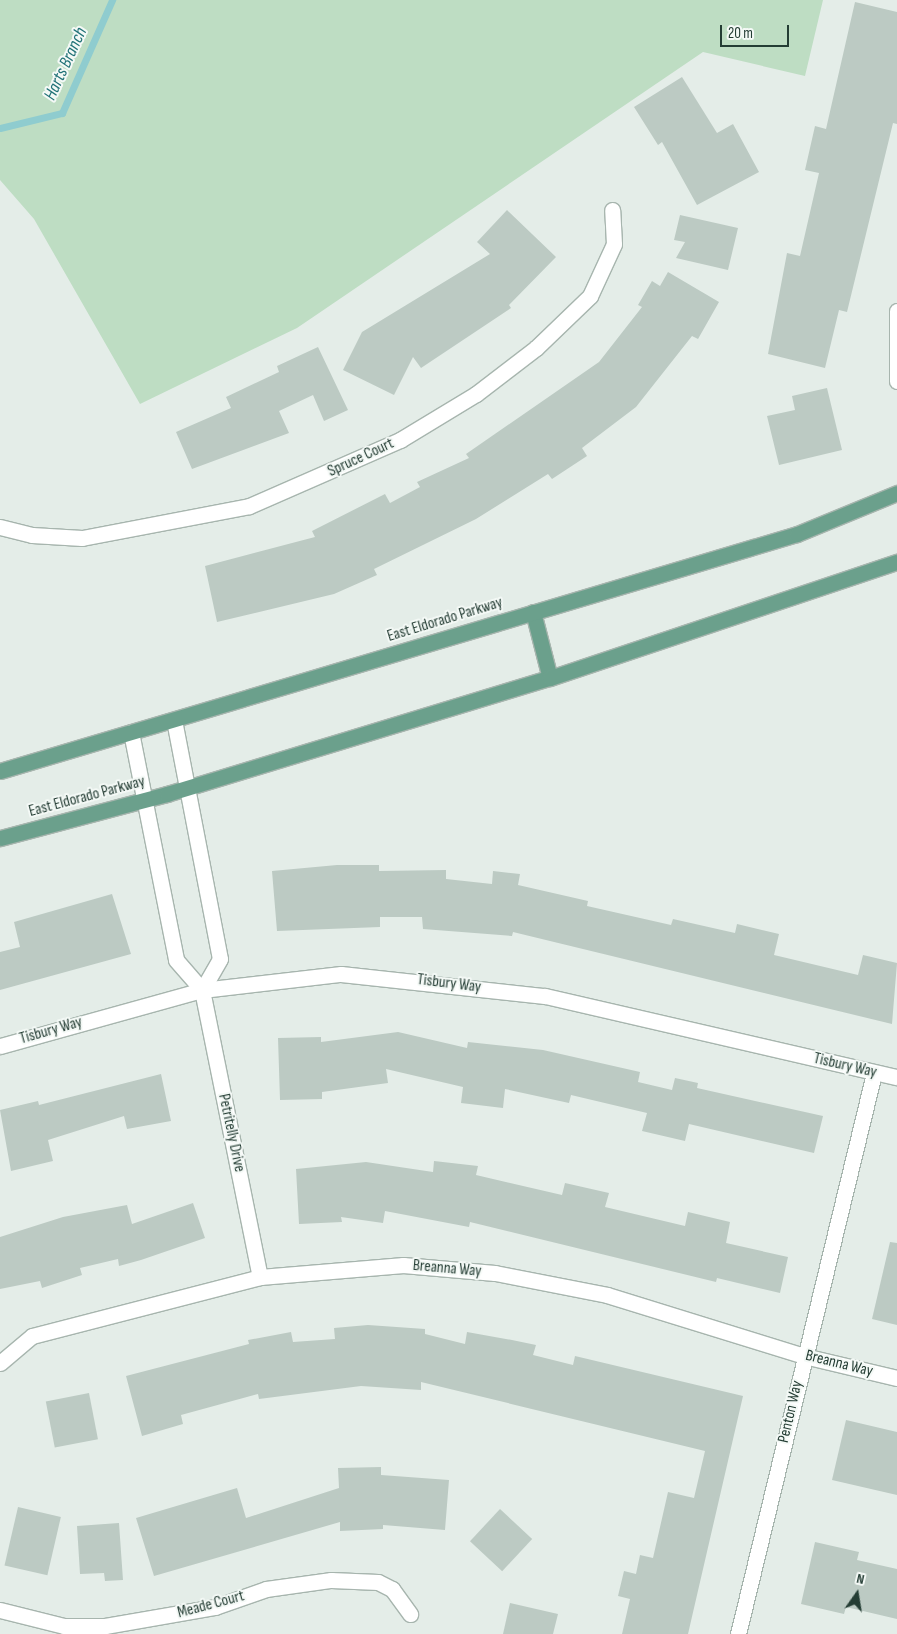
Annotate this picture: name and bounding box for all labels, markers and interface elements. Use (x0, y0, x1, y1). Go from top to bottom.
scale bar (722, 15, 791, 47)
water label: Harts Branch (40, 24, 92, 104)
text: 20 m (728, 24, 753, 43)
street label: Spruce Court (325, 434, 397, 482)
street label: East Eldorado Parkway (385, 593, 505, 647)
street label: East Eldorado Parkway (27, 772, 147, 822)
street label: Tisbury Way (416, 971, 482, 997)
street label: Tisbury Way (18, 1013, 84, 1049)
street label: Tisbury Way (812, 1049, 878, 1083)
street label: Petritelly Drive (213, 1092, 249, 1174)
street label: Breanna Way (412, 1256, 482, 1282)
street label: Breanna Way (803, 1346, 875, 1382)
street label: Penton Way (775, 1379, 807, 1445)
north arrow (832, 1569, 882, 1619)
text: N (855, 1570, 866, 1588)
street label: Meade Court (176, 1587, 246, 1623)

